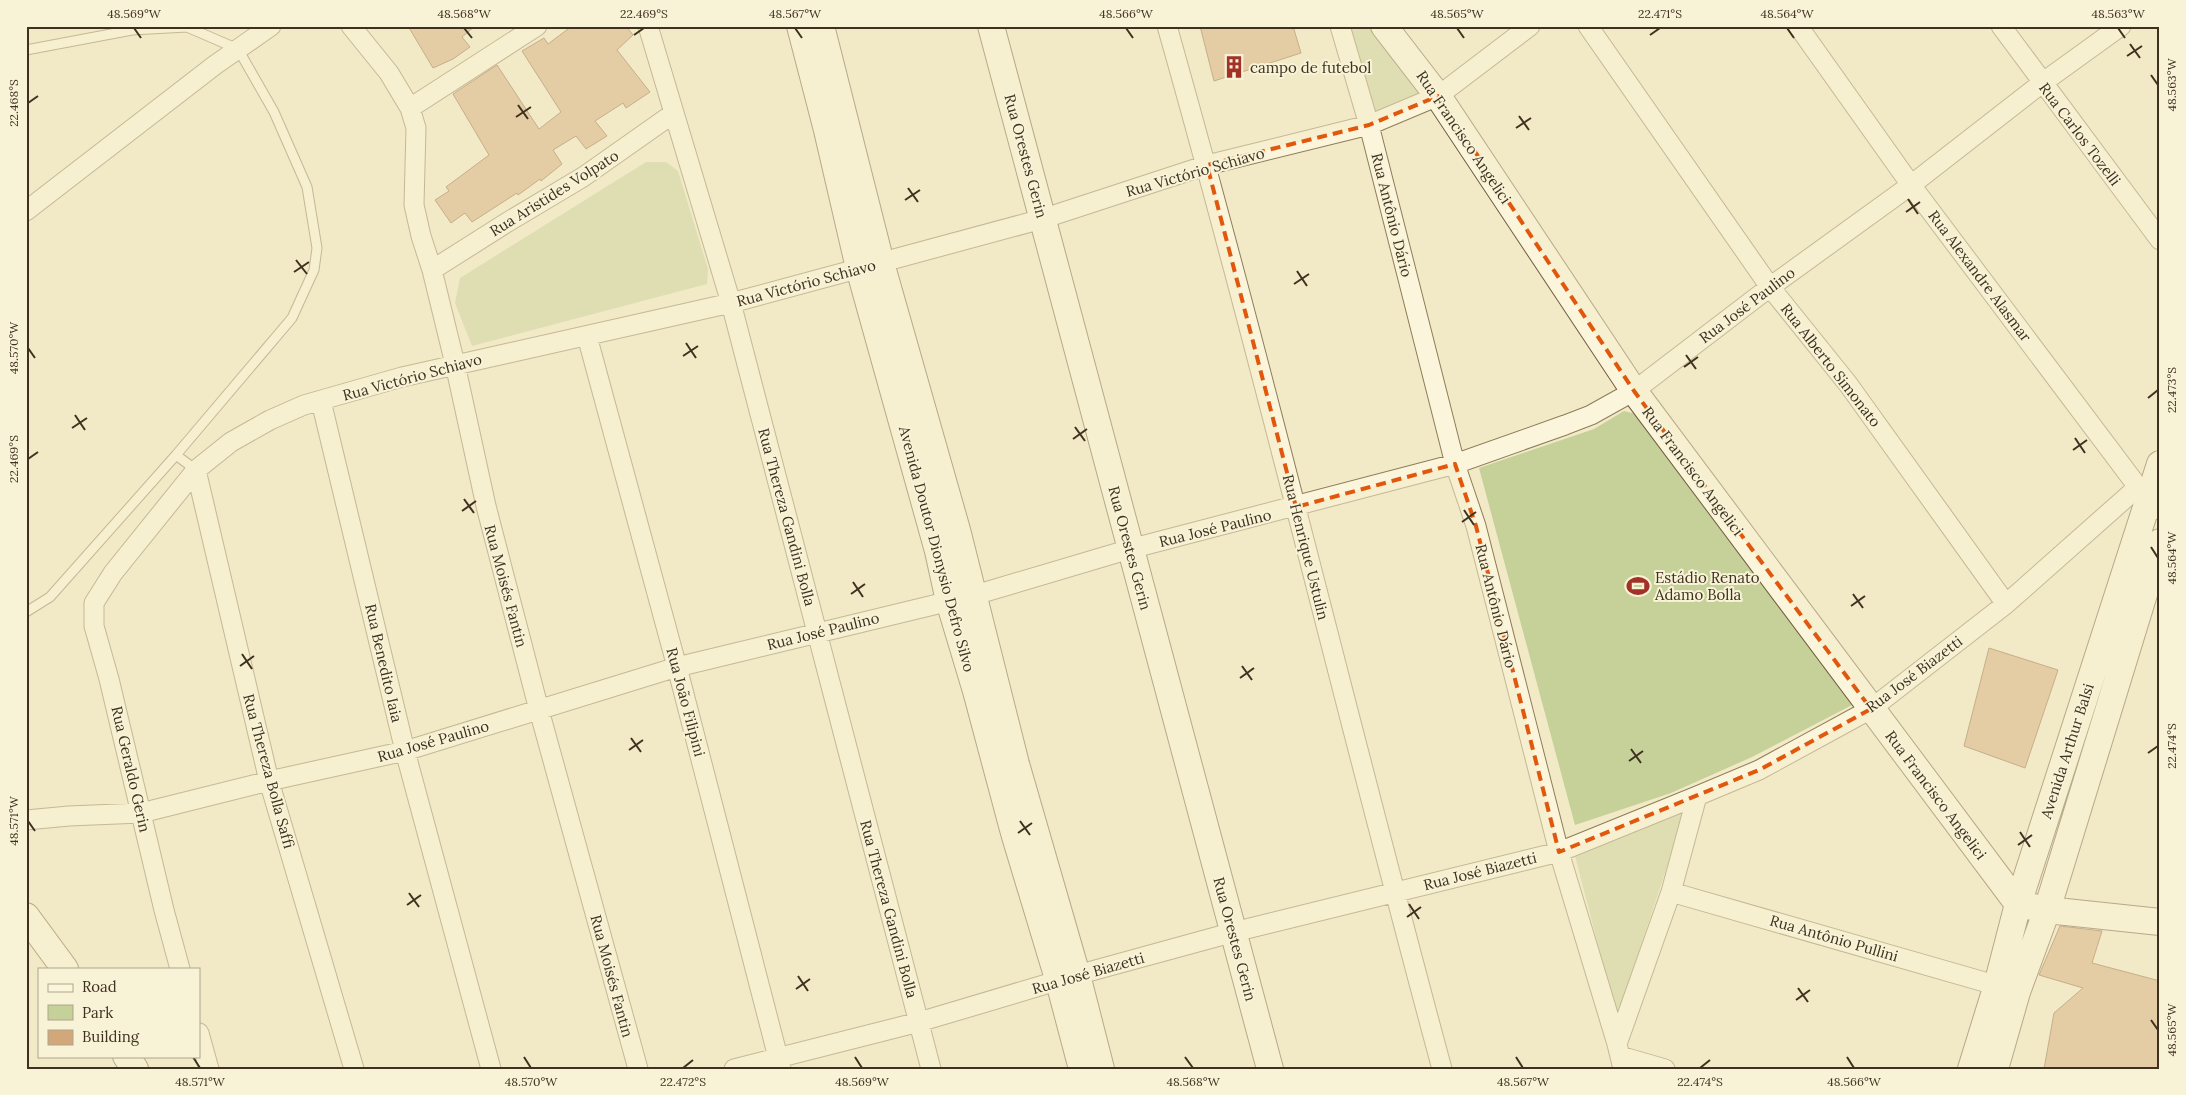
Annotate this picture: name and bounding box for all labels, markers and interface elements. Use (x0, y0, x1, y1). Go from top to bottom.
text: 48.569°W (107, 6, 162, 21)
text: 48.568°W (437, 6, 492, 21)
text: 22.469°S (620, 6, 668, 21)
text: 48.567°W (769, 6, 822, 21)
text: 48.566°W (1099, 6, 1154, 21)
text: 48.565°W (1430, 6, 1485, 21)
text: 22.471°S (1638, 6, 1682, 21)
text: 48.564°W (1761, 6, 1814, 21)
text: 48.563°W (2091, 6, 2146, 21)
building icon: campo de futebol (1221, 54, 1247, 80)
text: 48.563°W (2164, 57, 2179, 112)
place label: campo de futebol (1250, 58, 1371, 77)
street label: Rua Francisco Angelici (1412, 67, 1516, 207)
text: 22.468°S (6, 79, 21, 127)
street label: Rua Carlos Tozelli (2035, 79, 2125, 189)
street label: Rua Orestes Gerin (1000, 92, 1052, 220)
street label: Rua Victório Schiavo (1124, 143, 1267, 201)
street label: Rua Aristides Volpato (486, 146, 622, 240)
street label: Rua Antônio Dário (1367, 151, 1417, 279)
street label: Rua Alexandre Alasmar (1924, 207, 2036, 346)
street label: Rua Victório Schiavo (734, 255, 878, 311)
street label: Rua José Paulino (1695, 263, 1799, 347)
street label: Rua Alberto Simonato (1777, 299, 1885, 431)
text: 48.570°W (6, 321, 21, 374)
street label: Rua Victório Schiavo (340, 349, 484, 405)
text: 22.473°S (2164, 367, 2179, 413)
street label: Rua Francisco Angelici (1638, 403, 1748, 539)
street label: Avenida Doutor Dionysio Defro Silvo (895, 423, 979, 674)
street label: Rua Thereza Gandini Bolla (754, 426, 820, 608)
text: 22.469°S (6, 435, 21, 483)
street label: Rua Henrique Ustulin (1279, 472, 1333, 622)
street label: Rua Orestes Gerin (1104, 484, 1156, 612)
street label: Rua José Paulino (1157, 505, 1273, 551)
street label: Rua Moisés Fantin (480, 523, 532, 649)
text: 48.564°W (2164, 531, 2179, 584)
street label: Rua Antônio Dário (1471, 542, 1521, 670)
place label: Estádio Renato Adamo Bolla (1654, 568, 1760, 604)
sports icon: Estádio Renato Adamo Bolla (1625, 573, 1651, 599)
street label: Rua Benedito Iaia (361, 602, 407, 724)
street label: Rua José Paulino (765, 608, 881, 654)
street label: Rua José Biazetti (1862, 631, 1966, 717)
street label: Rua João Filipini (662, 645, 710, 759)
street label: Avenida Arthur Balsi (2036, 681, 2098, 822)
street label: Rua Thereza Bolla Saffi (239, 692, 299, 850)
street label: Rua Geraldo Gerin (107, 704, 155, 834)
street label: Rua José Paulino (375, 716, 491, 766)
text: 22.474°S (2164, 723, 2179, 769)
street label: Rua Francisco Angelici (1881, 727, 1991, 863)
text: 48.571°W (6, 795, 21, 846)
street label: Rua Thereza Gandini Bolla (856, 818, 922, 1000)
street label: Rua José Biazetti (1421, 848, 1539, 894)
street label: Rua Orestes Gerin (1209, 875, 1261, 1003)
street label: Rua Antônio Pullini (1768, 911, 1900, 965)
street label: Rua Moisés Fantin (586, 913, 638, 1039)
street label: Rua José Biazetti (1030, 948, 1146, 998)
legend (38, 968, 200, 1058)
text: Road (82, 977, 117, 996)
text: 48.565°W (2164, 1002, 2179, 1057)
text: Park (82, 1003, 113, 1022)
text: Building (82, 1027, 140, 1046)
text: 48.571°W (175, 1074, 226, 1089)
text: 48.570°W (505, 1074, 558, 1089)
text: 22.472°S (660, 1074, 706, 1089)
text: 48.569°W (835, 1074, 890, 1089)
text: 48.568°W (1166, 1074, 1221, 1089)
text: 48.567°W (1497, 1074, 1550, 1089)
text: 22.474°S (1677, 1074, 1723, 1089)
text: 48.566°W (1827, 1074, 1882, 1089)

